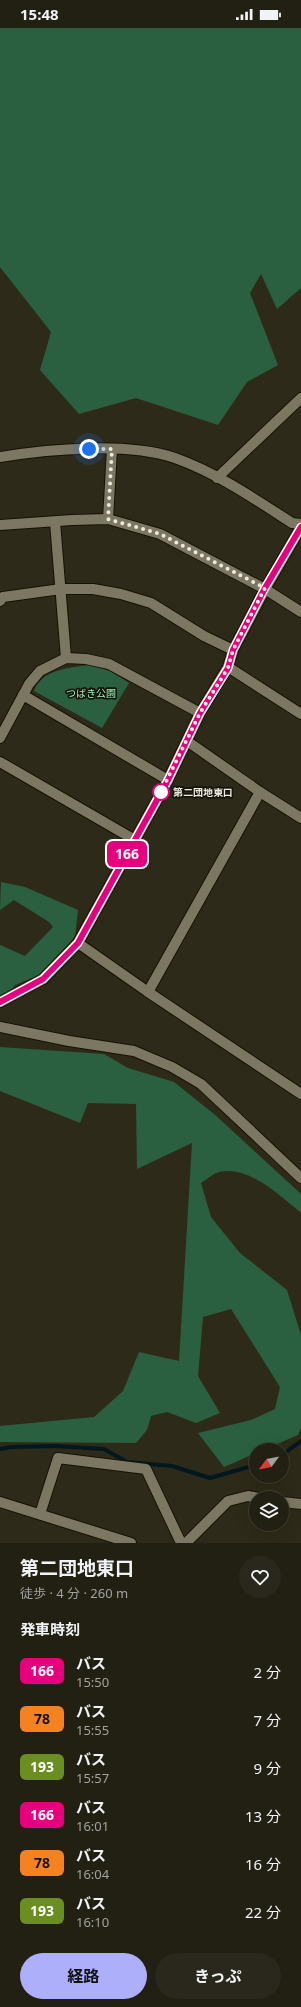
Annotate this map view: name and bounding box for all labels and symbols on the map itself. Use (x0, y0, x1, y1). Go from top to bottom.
your location (79, 439, 99, 459)
park label: つばき公園 (66, 686, 116, 700)
marker: 第二団地東口 (152, 783, 170, 801)
place label: 第二団地東口 (173, 785, 233, 799)
line badge: 166 (104, 841, 150, 867)
north arrow (249, 1443, 289, 1483)

